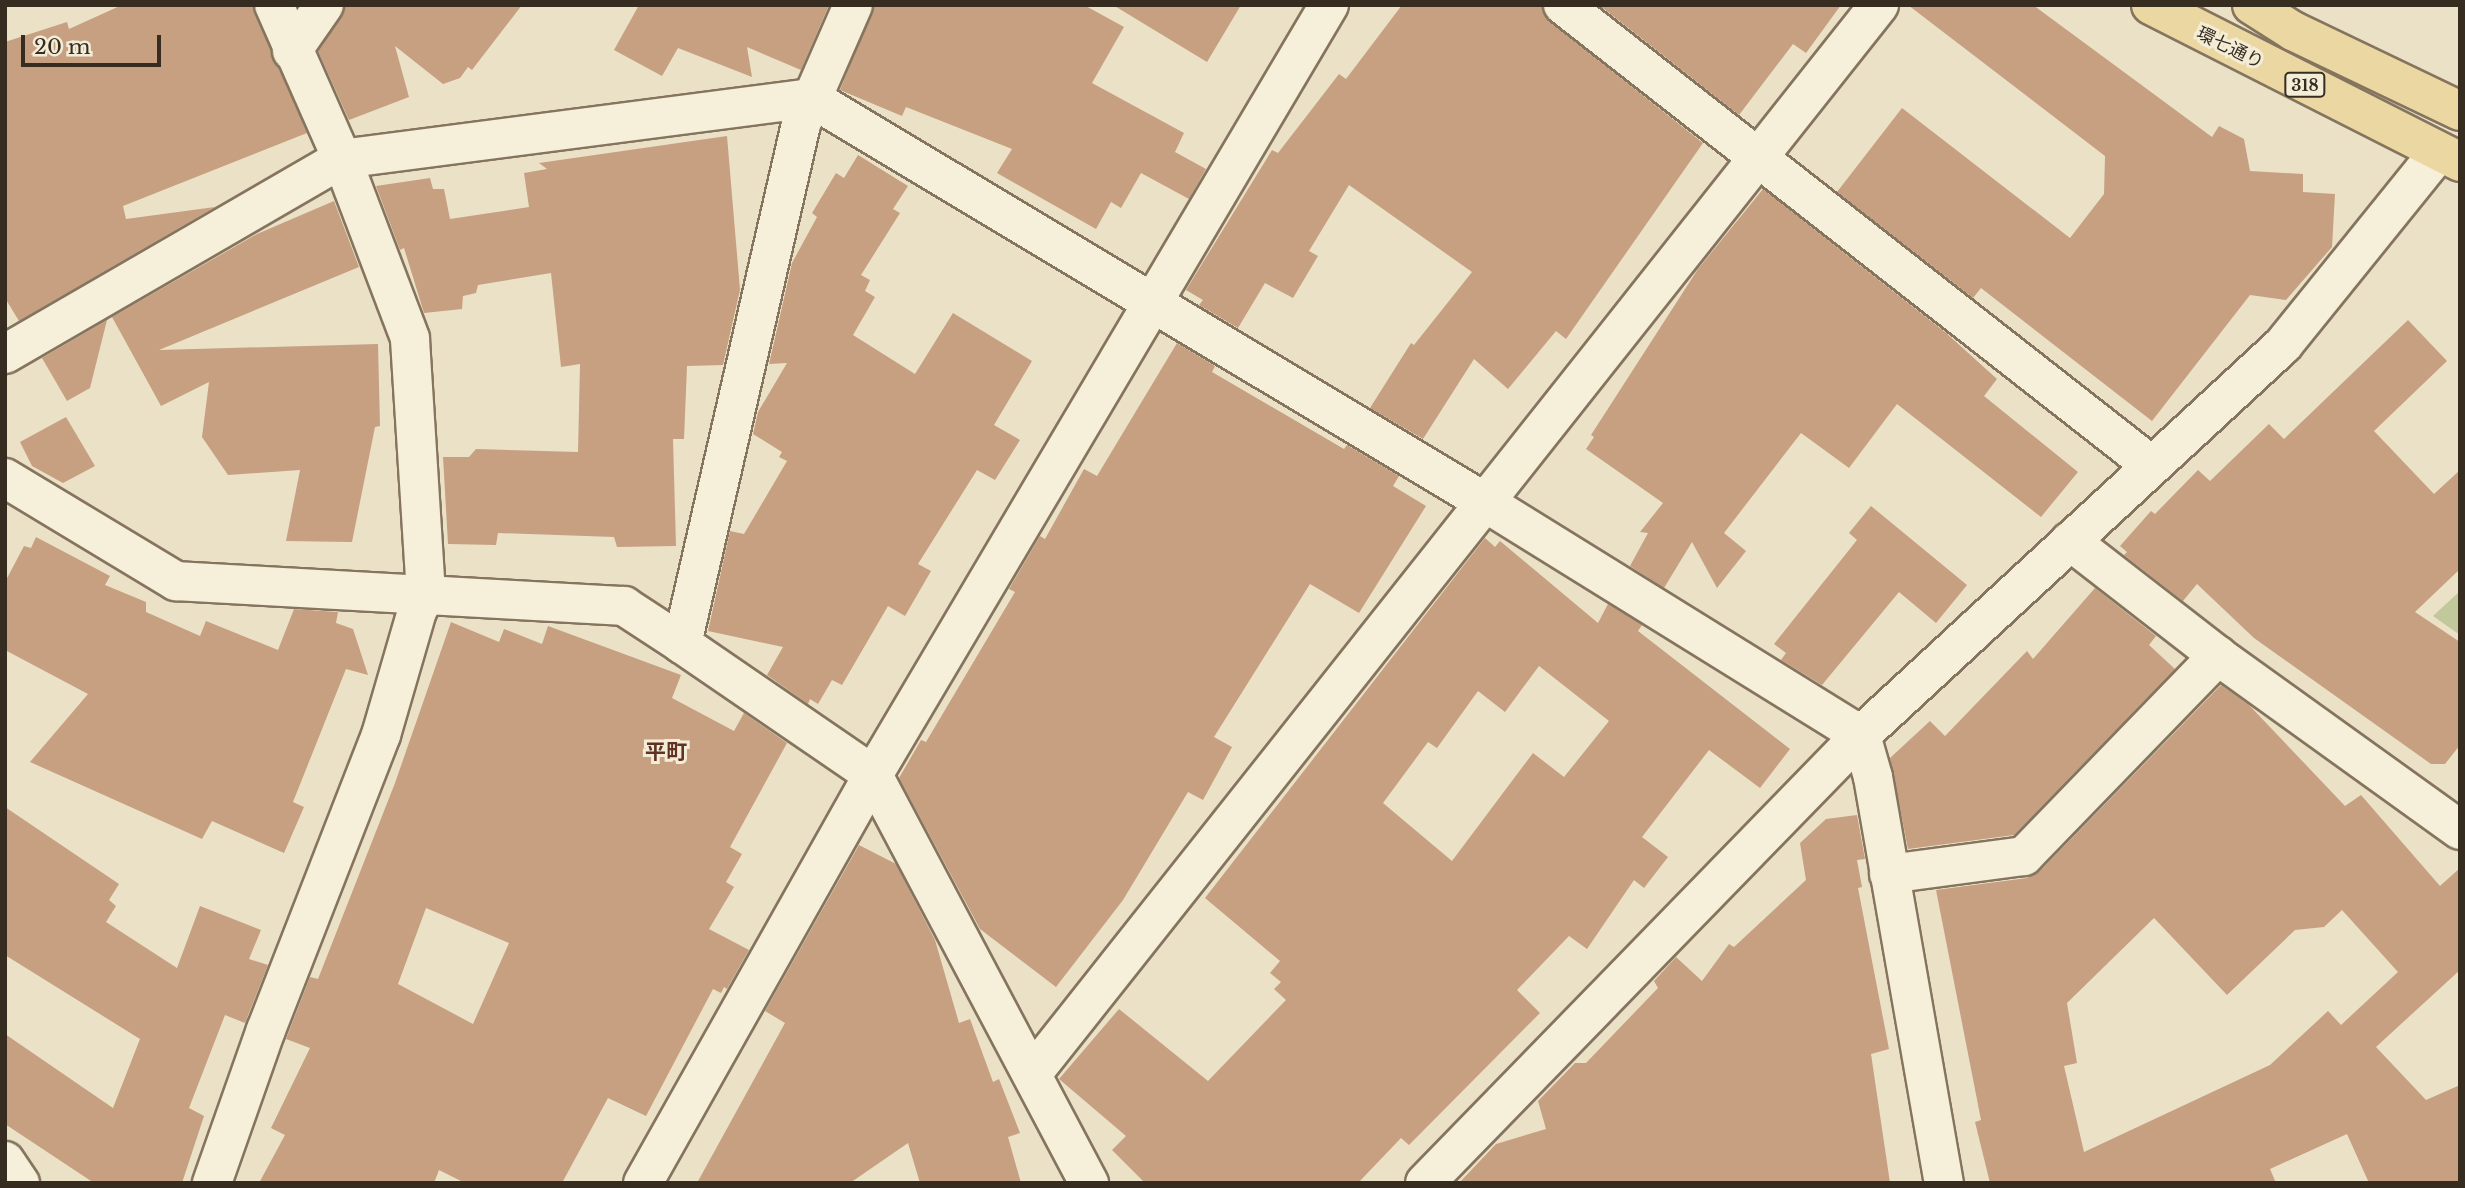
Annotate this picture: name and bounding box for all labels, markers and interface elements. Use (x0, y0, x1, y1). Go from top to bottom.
scale bar (24, 21, 164, 65)
street label: 環七通り (2193, 23, 2267, 73)
text: 20 m (34, 34, 91, 60)
road number: 318 (2284, 72, 2326, 97)
district label: 平町 (645, 739, 687, 765)

